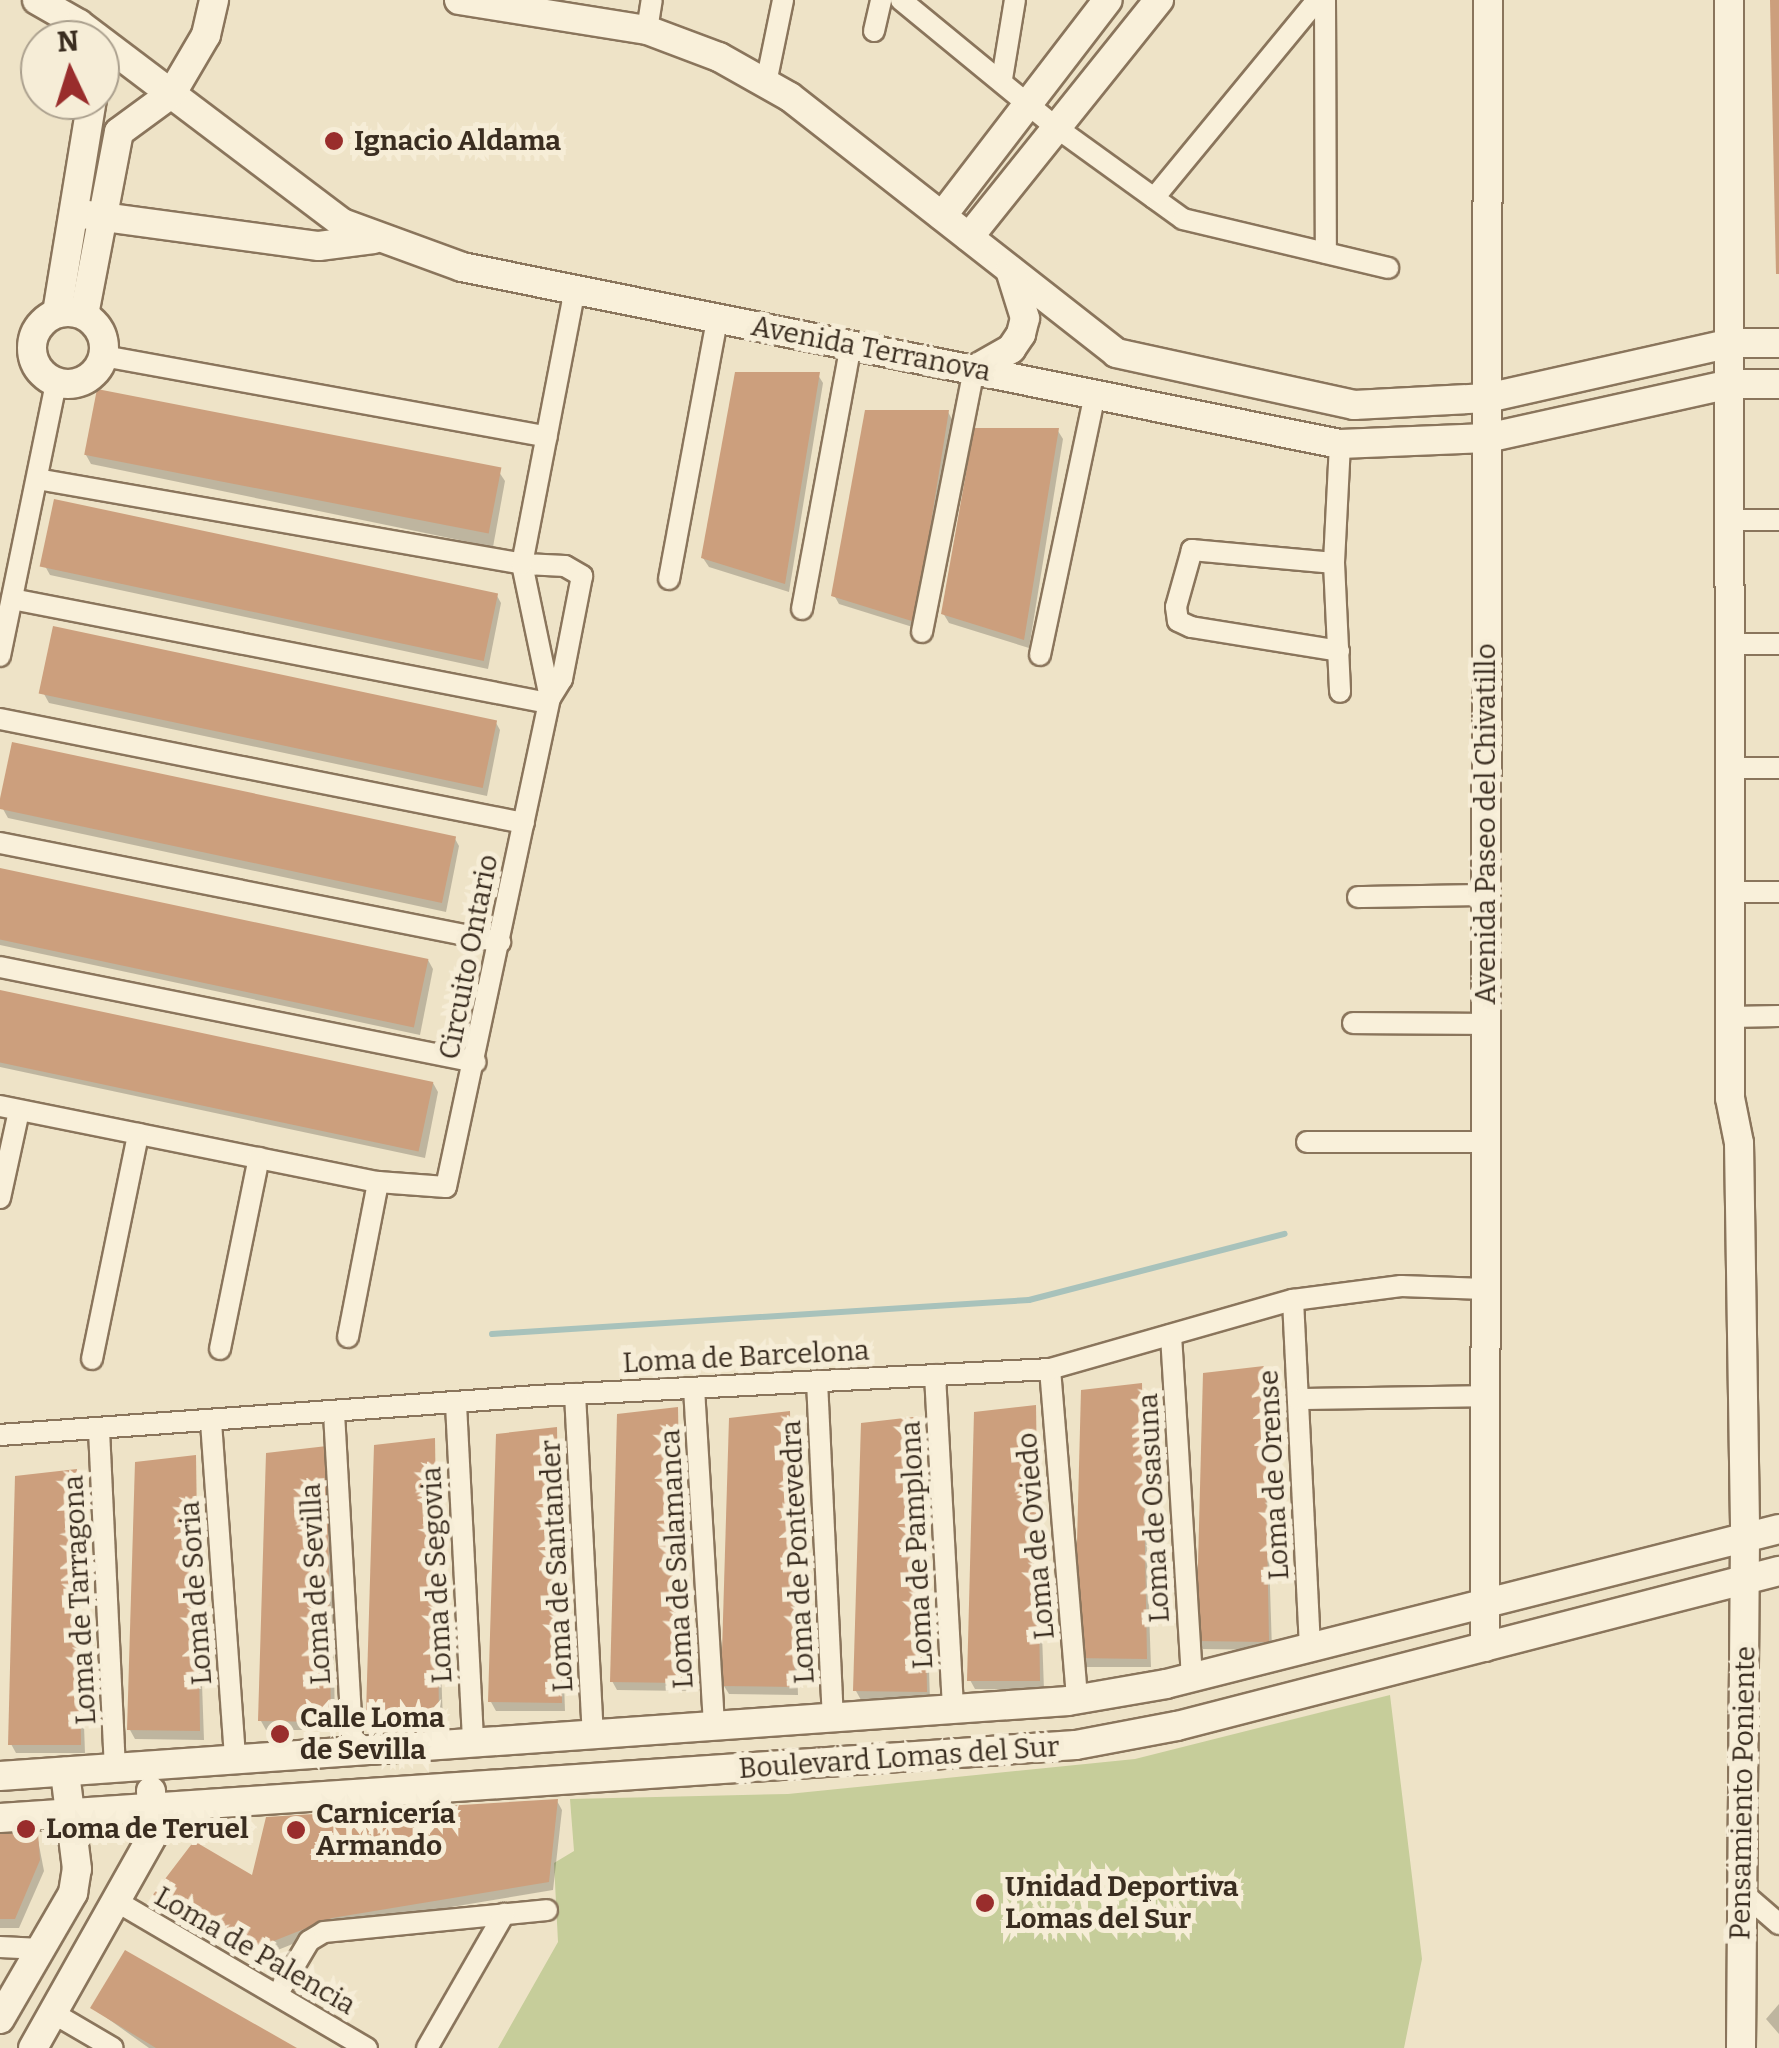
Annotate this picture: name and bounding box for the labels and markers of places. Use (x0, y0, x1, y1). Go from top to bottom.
place label: Ignacio Aldama (354, 124, 561, 158)
marker: Ignacio Aldama (323, 130, 345, 152)
place label: Calle Loma de Sevilla (300, 1701, 445, 1767)
marker: Calle Loma de Sevilla (269, 1723, 291, 1745)
place label: Carnicería Armando (316, 1797, 456, 1863)
place label: Loma de Teruel (46, 1812, 249, 1846)
marker: Loma de Teruel (15, 1818, 37, 1840)
marker: Carnicería Armando (285, 1819, 307, 1841)
place label: Unidad Deportiva Lomas del Sur (1005, 1870, 1239, 1936)
marker: Unidad Deportiva Lomas del Sur (974, 1892, 996, 1914)

